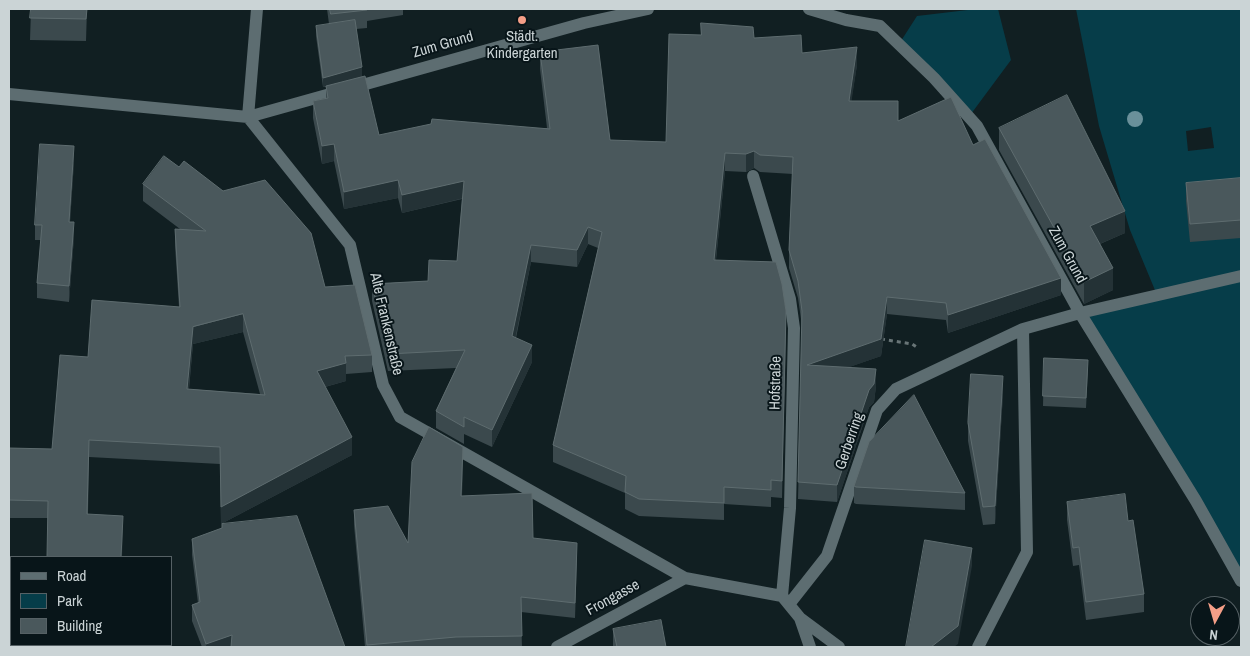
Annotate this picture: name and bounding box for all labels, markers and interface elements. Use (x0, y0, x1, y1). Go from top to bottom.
marker: Städt. Kindergarten (516, 14, 528, 26)
street label: Zum Grund (411, 28, 475, 62)
place label: Städt. Kindergarten (486, 28, 558, 63)
street label: Zum Grund (1044, 223, 1090, 287)
street label: Alte Frankenstraße (365, 271, 407, 377)
street label: Hofstraße (767, 356, 785, 410)
street label: Gerberring (832, 410, 868, 472)
legend (10, 556, 172, 646)
text: Road (57, 565, 86, 586)
street label: Frongasse (583, 576, 643, 620)
text: Park (57, 590, 82, 611)
north arrow (1190, 596, 1240, 646)
text: Building (57, 615, 102, 636)
text: N (1208, 626, 1219, 644)

